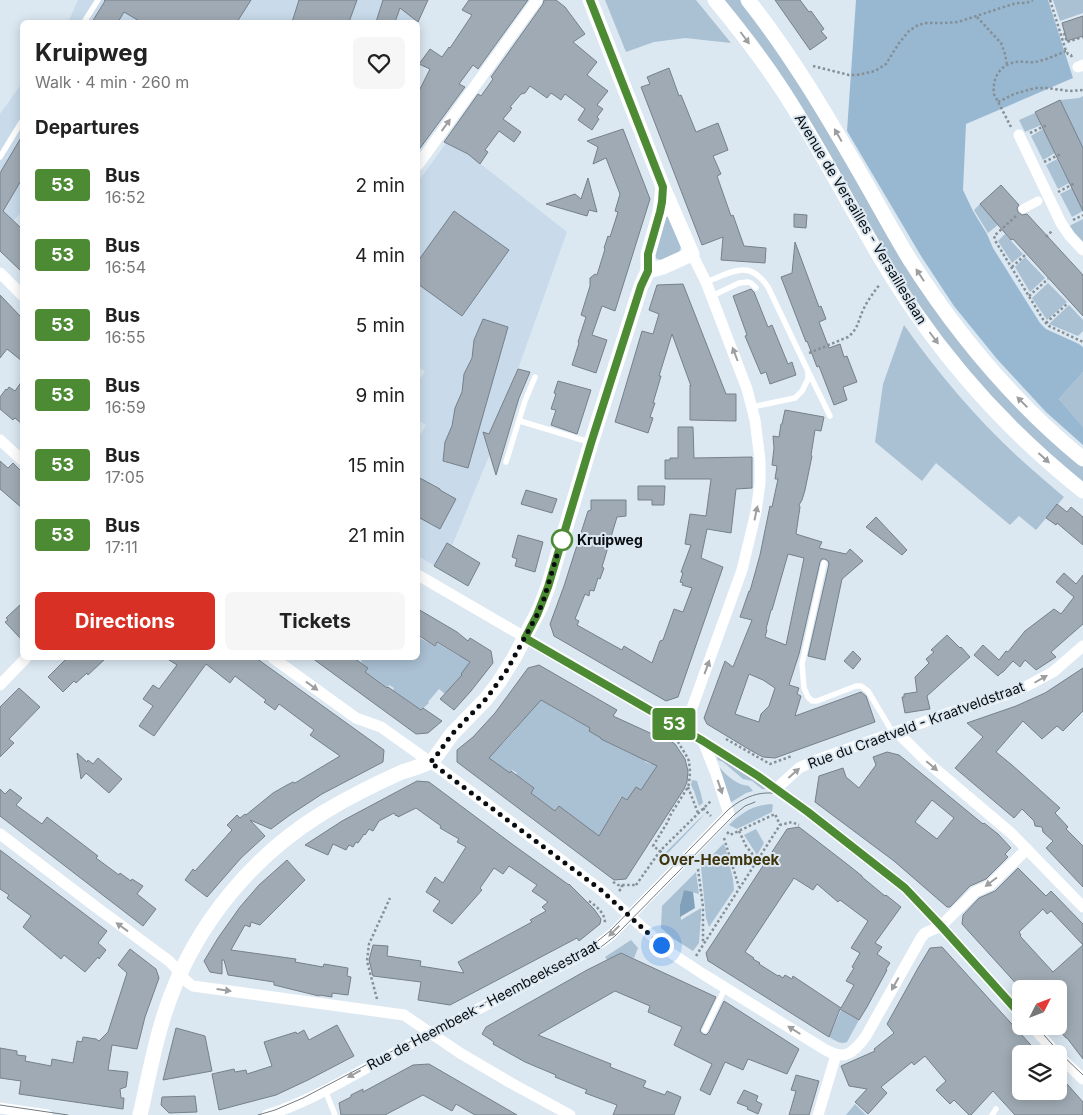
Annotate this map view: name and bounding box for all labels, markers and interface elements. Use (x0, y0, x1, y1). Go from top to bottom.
one-way arrow (740, 31, 750, 45)
button: heart (353, 37, 405, 89)
text: Kruipweg (35, 38, 148, 67)
text: Walk · 4 min · 260 m (35, 72, 189, 92)
street label: Avenue de Versailles - Versailleslaan (792, 111, 931, 327)
text: Departures (35, 116, 139, 139)
one-way arrow (441, 118, 451, 132)
one-way arrow (834, 129, 843, 142)
text: Bus (105, 164, 140, 187)
text: 53 (51, 174, 74, 195)
text: 2 min (356, 174, 405, 197)
text: 16:52 (105, 187, 146, 207)
text: Bus (105, 234, 140, 257)
text: 53 (51, 244, 74, 265)
text: 4 min (355, 244, 405, 267)
text: 16:54 (105, 257, 146, 277)
one-way arrow (916, 269, 925, 282)
text: Bus (105, 304, 140, 327)
text: 53 (51, 314, 74, 335)
text: 5 min (356, 314, 405, 337)
text: 16:55 (105, 327, 146, 347)
one-way arrow (929, 331, 939, 345)
one-way arrow (730, 347, 738, 361)
text: Bus (105, 374, 140, 397)
text: 53 (51, 384, 74, 405)
text: 9 min (355, 384, 405, 407)
one-way arrow (1016, 396, 1028, 408)
text: 16:59 (105, 397, 146, 417)
text: Bus (105, 444, 140, 467)
one-way arrow (1037, 452, 1049, 464)
text: 53 (51, 454, 74, 475)
text: 15 min (348, 454, 405, 477)
text: 17:05 (105, 467, 144, 487)
one-way arrow (752, 504, 760, 520)
text: Bus (105, 514, 140, 537)
text: 53 (51, 524, 74, 545)
text: 21 min (348, 524, 405, 547)
marker: Kruipweg (551, 529, 573, 551)
place label: Kruipweg (577, 531, 643, 548)
text: 17:11 (105, 537, 138, 557)
button: Directions (35, 592, 215, 650)
button: Tickets (225, 592, 405, 650)
one-way arrow (704, 660, 711, 675)
one-way arrow (1034, 674, 1047, 683)
street label: Rue du Craetveld - Kraatveldstraat (805, 677, 1027, 772)
one-way arrow (306, 681, 319, 691)
line badge: 53 (652, 708, 696, 740)
text: 53 (662, 713, 686, 734)
one-way arrow (925, 760, 938, 771)
one-way arrow (787, 767, 799, 779)
one-way arrow (717, 779, 724, 794)
district label: Over-Heembeek (659, 850, 780, 869)
one-way arrow (984, 877, 998, 887)
one-way arrow (116, 922, 129, 932)
one-way arrow (609, 925, 621, 937)
your location (649, 933, 674, 958)
street label: Rue de Heembeek - Heembeeksestraat (364, 936, 602, 1073)
one-way arrow (891, 977, 900, 990)
north arrow (1012, 980, 1068, 1035)
map controls (1012, 980, 1067, 1100)
one-way arrow (216, 986, 232, 994)
one-way arrow (788, 1026, 801, 1035)
button: layers (1012, 1045, 1067, 1100)
one-way arrow (347, 1070, 360, 1079)

